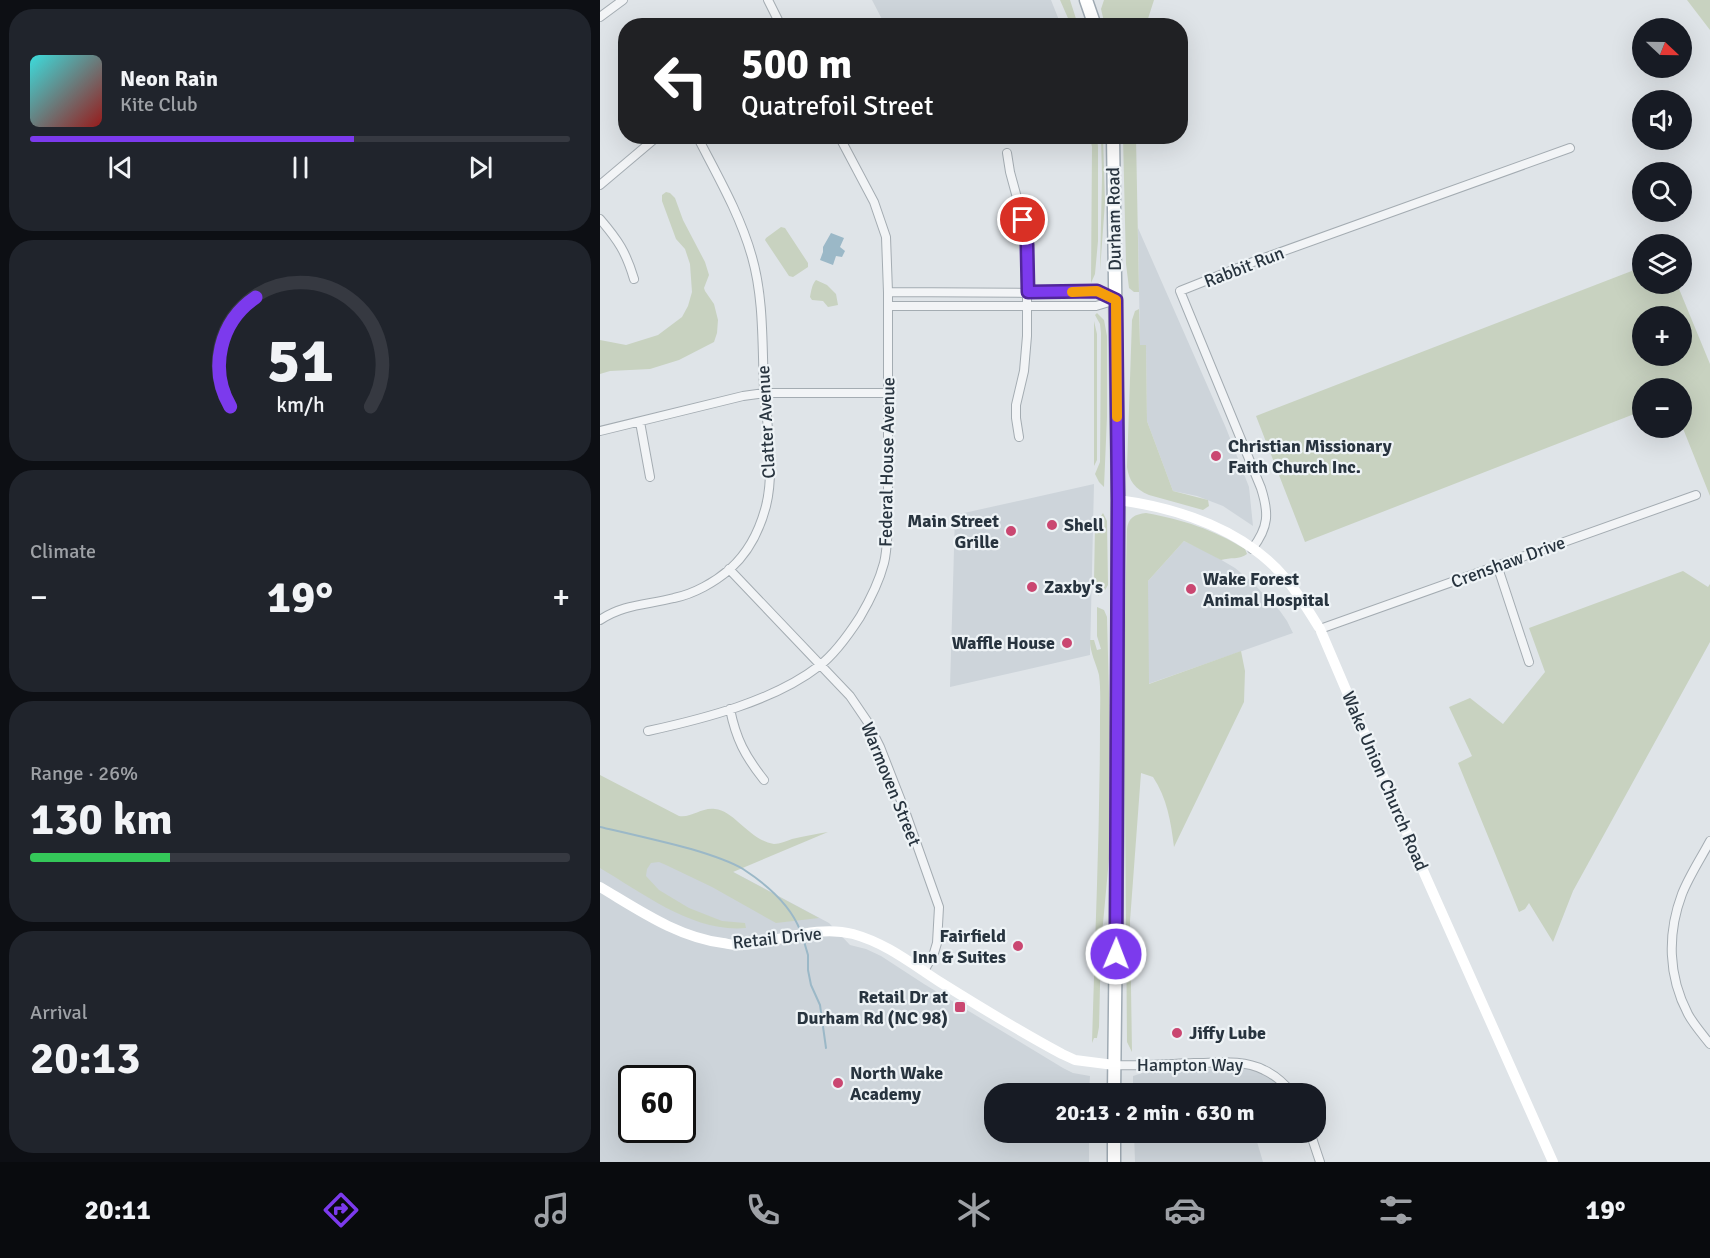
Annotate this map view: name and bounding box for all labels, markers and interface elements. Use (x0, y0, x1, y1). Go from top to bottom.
north arrow (1632, 18, 1692, 78)
map controls (1632, 18, 1692, 438)
text: 500 m (741, 39, 852, 90)
icon: left (642, 42, 720, 120)
text: Neon Rain (120, 65, 218, 92)
text: Quatrefoil Street (741, 90, 934, 123)
button: sound (1632, 90, 1692, 150)
text: Kite Club (120, 92, 198, 117)
icon: previous (104, 151, 137, 184)
icon: pause (284, 151, 317, 184)
icon: next (464, 151, 497, 184)
button: search (1632, 162, 1692, 222)
street label: Durham Road (1102, 167, 1126, 271)
pin (997, 194, 1048, 245)
icon: arrive (1006, 203, 1039, 236)
button: layers (1632, 234, 1692, 294)
street label: Rabbit Run (1201, 242, 1287, 292)
button: + (1632, 306, 1692, 366)
text: 51 (266, 323, 334, 400)
street label: Clatter Avenue (752, 365, 780, 479)
street label: Federal House Avenue (875, 377, 899, 547)
button: − (1632, 378, 1692, 438)
text: km/h (276, 393, 324, 419)
place label: Christian Missionary Faith Church Inc. (1228, 435, 1392, 478)
marker: Christian Missionary Faith Church Inc. (1209, 449, 1223, 463)
place label: Main Street Grille (907, 510, 999, 553)
place label: Shell (1064, 514, 1104, 536)
marker: Shell (1045, 518, 1059, 532)
marker: Main Street Grille (1004, 524, 1018, 538)
street label: Crenshaw Drive (1448, 531, 1568, 593)
text: Climate (30, 539, 96, 564)
place label: Wake Forest Animal Hospital (1203, 568, 1330, 611)
text: 19° (267, 570, 333, 625)
place label: Zaxby's (1044, 576, 1103, 598)
text: − (30, 577, 48, 618)
text: + (552, 577, 570, 618)
marker: Zaxby's (1025, 580, 1039, 594)
marker: Wake Forest Animal Hospital (1184, 582, 1198, 596)
place label: Waffle House (952, 632, 1055, 654)
marker: Waffle House (1060, 636, 1074, 650)
street label: Wake Union Church Road (1337, 688, 1433, 874)
street label: Warmoven Street (856, 719, 926, 849)
text: Range · 26% (30, 761, 138, 786)
text: 130 km (30, 792, 173, 847)
street label: Retail Drive (731, 922, 823, 954)
position arrow (1084, 922, 1148, 986)
place label: Fairfield Inn & Suites (912, 925, 1006, 968)
marker: Fairfield Inn & Suites (1011, 939, 1025, 953)
place label: Retail Dr at Durham Rd (NC 98) (797, 986, 948, 1029)
text: Arrival (30, 1000, 88, 1025)
marker: Retail Dr at Durham Rd (NC 98) (953, 1000, 967, 1014)
place label: Jiffy Lube (1189, 1022, 1266, 1044)
marker: Jiffy Lube (1170, 1026, 1184, 1040)
text: 20:13 (30, 1031, 140, 1086)
street label: Hampton Way (1137, 1054, 1244, 1076)
place label: North Wake Academy (850, 1062, 943, 1105)
speed limit sign: 60 (618, 1065, 696, 1143)
marker: North Wake Academy (831, 1076, 845, 1090)
text: 20:13 · 2 min · 630 m (1055, 1099, 1255, 1126)
icon: directions (320, 1189, 362, 1231)
icon: music (531, 1189, 573, 1231)
icon: phone (742, 1189, 784, 1231)
icon: climate (953, 1189, 995, 1231)
icon: car (1164, 1189, 1206, 1231)
icon: filters (1375, 1189, 1417, 1231)
text: 20:11 (84, 1194, 151, 1227)
text: 19° (1586, 1194, 1626, 1227)

